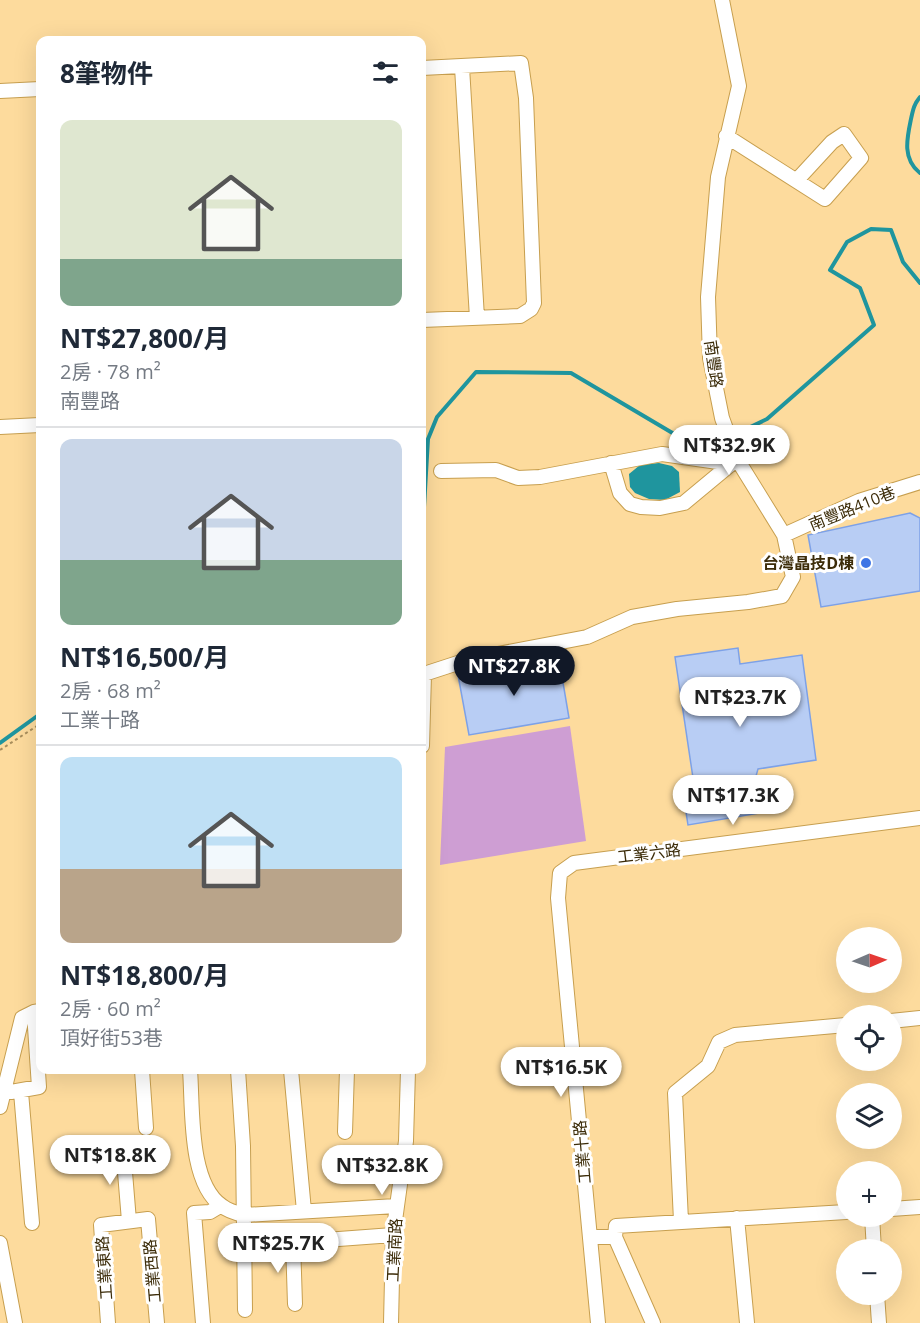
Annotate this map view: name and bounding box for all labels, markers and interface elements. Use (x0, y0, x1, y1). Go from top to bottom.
text: 8筆物件 (60, 55, 153, 91)
icon: filters (369, 56, 402, 89)
icon: home (177, 159, 285, 267)
text: NT$27,800/月 (60, 320, 230, 356)
street label: 南豐路 (700, 339, 728, 389)
text: 2房 · 78 m² (60, 358, 161, 385)
text: 南豐路 (60, 387, 120, 414)
pin: NT$32.9K (667, 425, 791, 476)
text: NT$32.9K (683, 431, 775, 458)
icon: home (177, 478, 285, 586)
street label: 南豐路410巷 (805, 481, 899, 535)
place label: 台灣晶技D棟 (762, 552, 854, 574)
marker: 台灣晶技D棟 (859, 556, 873, 570)
text: NT$16,500/月 (60, 639, 230, 675)
pin: NT$27.8K (452, 646, 576, 697)
text: NT$27.8K (468, 652, 560, 679)
text: 2房 · 68 m² (60, 677, 161, 704)
pin: NT$23.7K (678, 677, 802, 728)
text: NT$23.7K (694, 683, 786, 710)
text: 工業十路 (60, 706, 140, 733)
pin: NT$17.3K (671, 775, 795, 826)
text: NT$17.3K (687, 781, 779, 808)
icon: home (177, 796, 285, 904)
street label: 工業六路 (616, 838, 682, 868)
north arrow (836, 927, 902, 993)
map controls (836, 927, 902, 1305)
text: NT$18,800/月 (60, 957, 230, 993)
text: 2房 · 60 m² (60, 995, 161, 1022)
button: locate (836, 1005, 902, 1071)
text: 頂好街53巷 (60, 1024, 163, 1051)
pin: NT$16.5K (499, 1047, 623, 1098)
text: NT$16.5K (515, 1053, 607, 1080)
button: layers (836, 1083, 902, 1149)
street label: 工業十路 (568, 1119, 596, 1185)
pin: NT$18.8K (48, 1135, 172, 1186)
text: NT$18.8K (64, 1141, 156, 1168)
pin: NT$32.8K (320, 1145, 444, 1196)
text: NT$32.8K (336, 1151, 428, 1178)
button: + (836, 1161, 902, 1227)
street label: 工業南路 (381, 1217, 407, 1283)
pin: NT$25.7K (216, 1223, 340, 1274)
text: NT$25.7K (232, 1229, 324, 1256)
street label: 工業東路 (91, 1235, 117, 1301)
street label: 工業西路 (138, 1238, 166, 1304)
button: − (836, 1239, 902, 1305)

